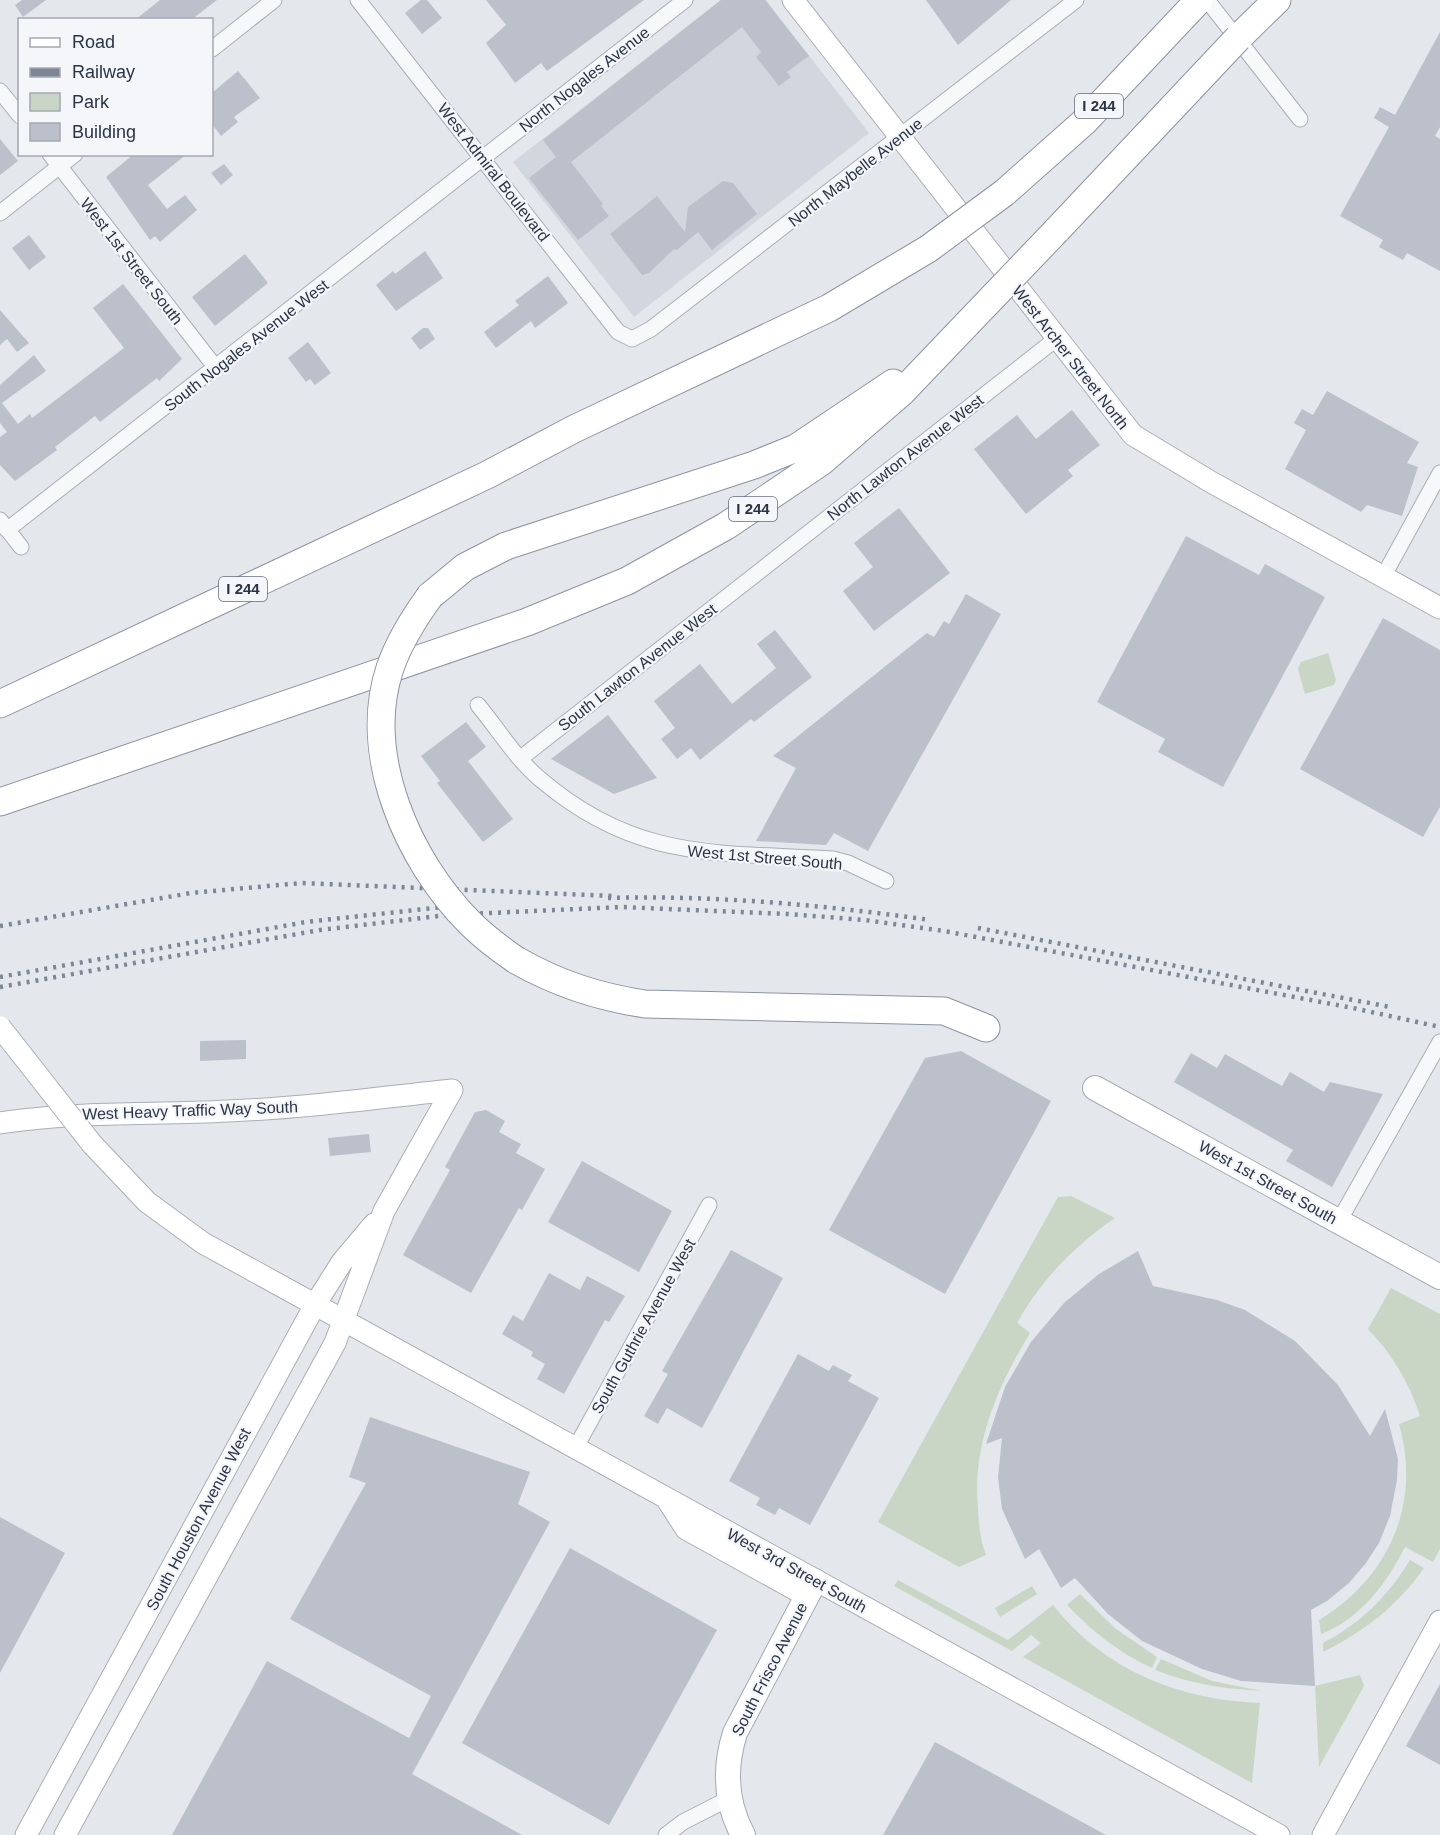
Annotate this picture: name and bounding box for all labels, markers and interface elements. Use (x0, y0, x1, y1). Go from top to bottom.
legend (18, 18, 213, 156)
street label: North Nogales Avenue (516, 23, 653, 135)
text: Road (72, 32, 115, 52)
text: Railway (72, 62, 135, 82)
text: Park (72, 92, 110, 112)
road number: I 244 (1075, 94, 1123, 118)
street label: West Admiral Boulevard (434, 100, 553, 245)
street label: North Maybelle Avenue (785, 115, 926, 230)
text: Building (72, 122, 136, 142)
street label: West 1st Street South (77, 195, 186, 328)
street label: South Nogales Avenue West (161, 276, 332, 415)
street label: West Archer Street North (1009, 282, 1132, 432)
street label: North Lawton Avenue West (824, 391, 987, 524)
road number: I 244 (729, 497, 777, 521)
road number: I 244 (219, 577, 267, 601)
street label: South Lawton Avenue West (555, 600, 720, 734)
street label: West 1st Street South (687, 842, 843, 873)
street label: West Heavy Traffic Way South (82, 1098, 298, 1123)
street label: West 1st Street South (1196, 1137, 1340, 1228)
street label: South Guthrie Avenue West (588, 1236, 699, 1416)
street label: South Houston Avenue West (143, 1425, 254, 1613)
street label: West 3rd Street South (724, 1525, 870, 1616)
street label: South Frisco Avenue (728, 1600, 811, 1739)

